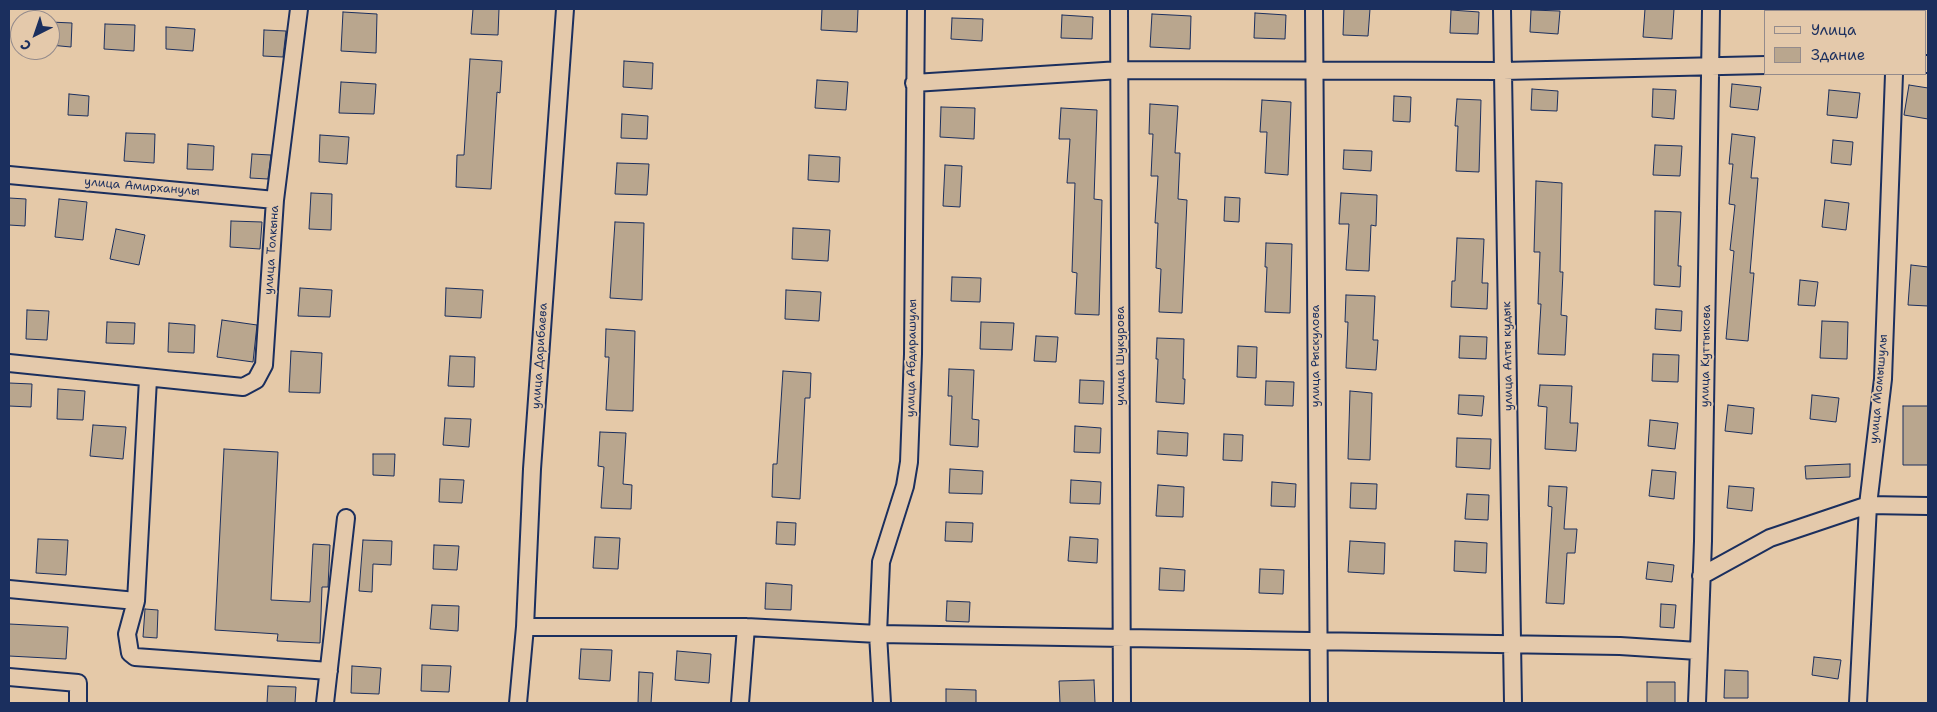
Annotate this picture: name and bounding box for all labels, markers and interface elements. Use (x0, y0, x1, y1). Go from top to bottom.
north arrow (10, 10, 60, 60)
legend (1764, 10, 1927, 75)
text: Улица (1811, 20, 1856, 40)
text: С (17, 36, 35, 55)
text: Здание (1811, 45, 1865, 65)
street label: улица Амирханулы (84, 175, 200, 199)
street label: улица Толкына (262, 205, 282, 295)
street label: улица Абдирашулы (904, 299, 920, 417)
street label: улица Алты кудык (1500, 301, 1516, 411)
street label: улица Дарибаева (529, 302, 551, 410)
street label: улица Рыскулова (1309, 305, 1323, 407)
street label: улица Куттыкова (1698, 305, 1714, 407)
street label: улица Шукурова (1114, 306, 1128, 406)
street label: улица Момышулы (1867, 334, 1891, 444)

